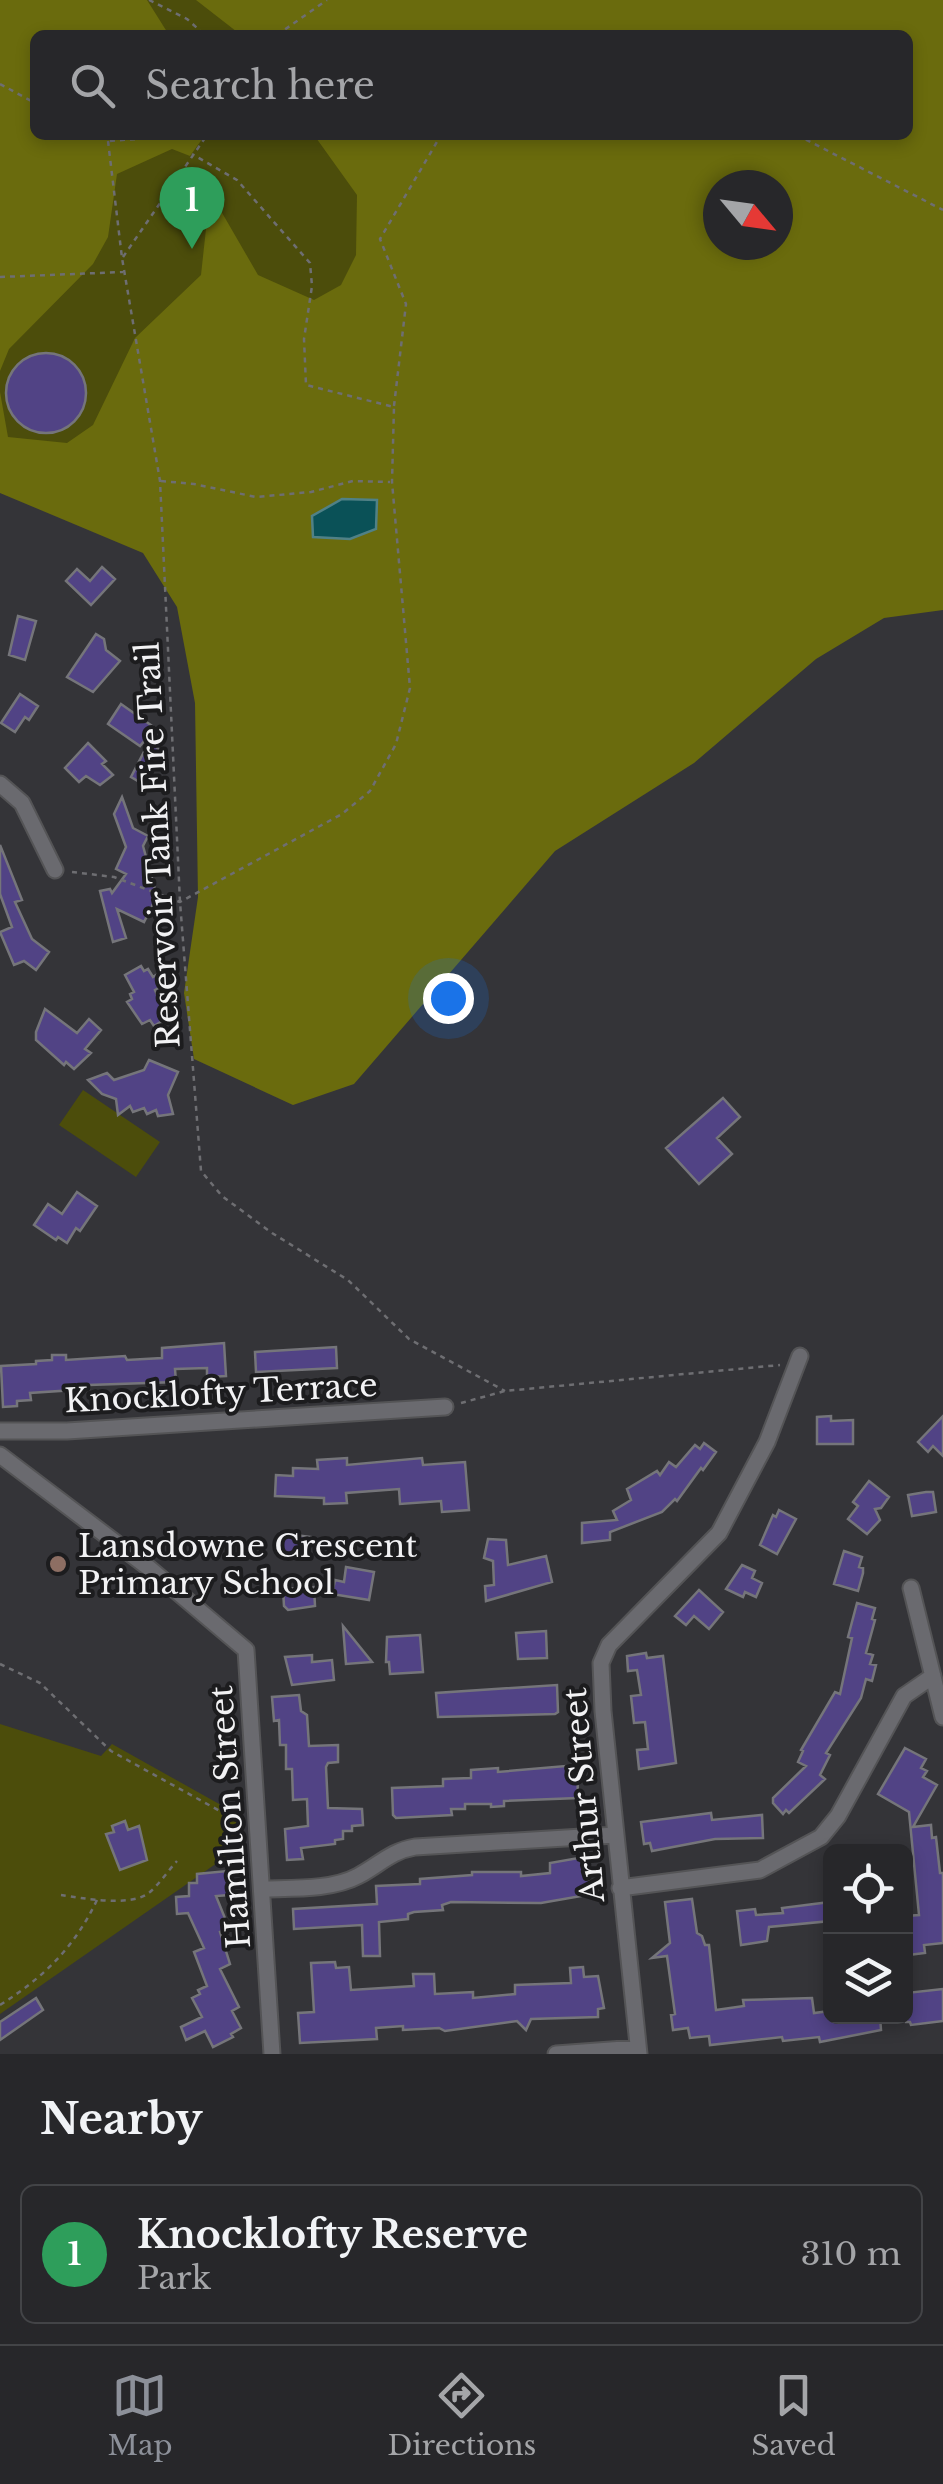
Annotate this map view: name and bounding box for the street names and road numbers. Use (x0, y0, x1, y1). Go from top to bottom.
street label: Reservoir Tank Fire Trail (127, 641, 189, 1049)
street label: Knocklofty Terrace (63, 1365, 379, 1421)
street label: Hamilton Street (201, 1684, 259, 1950)
street label: Arthur Street (555, 1686, 613, 1905)

